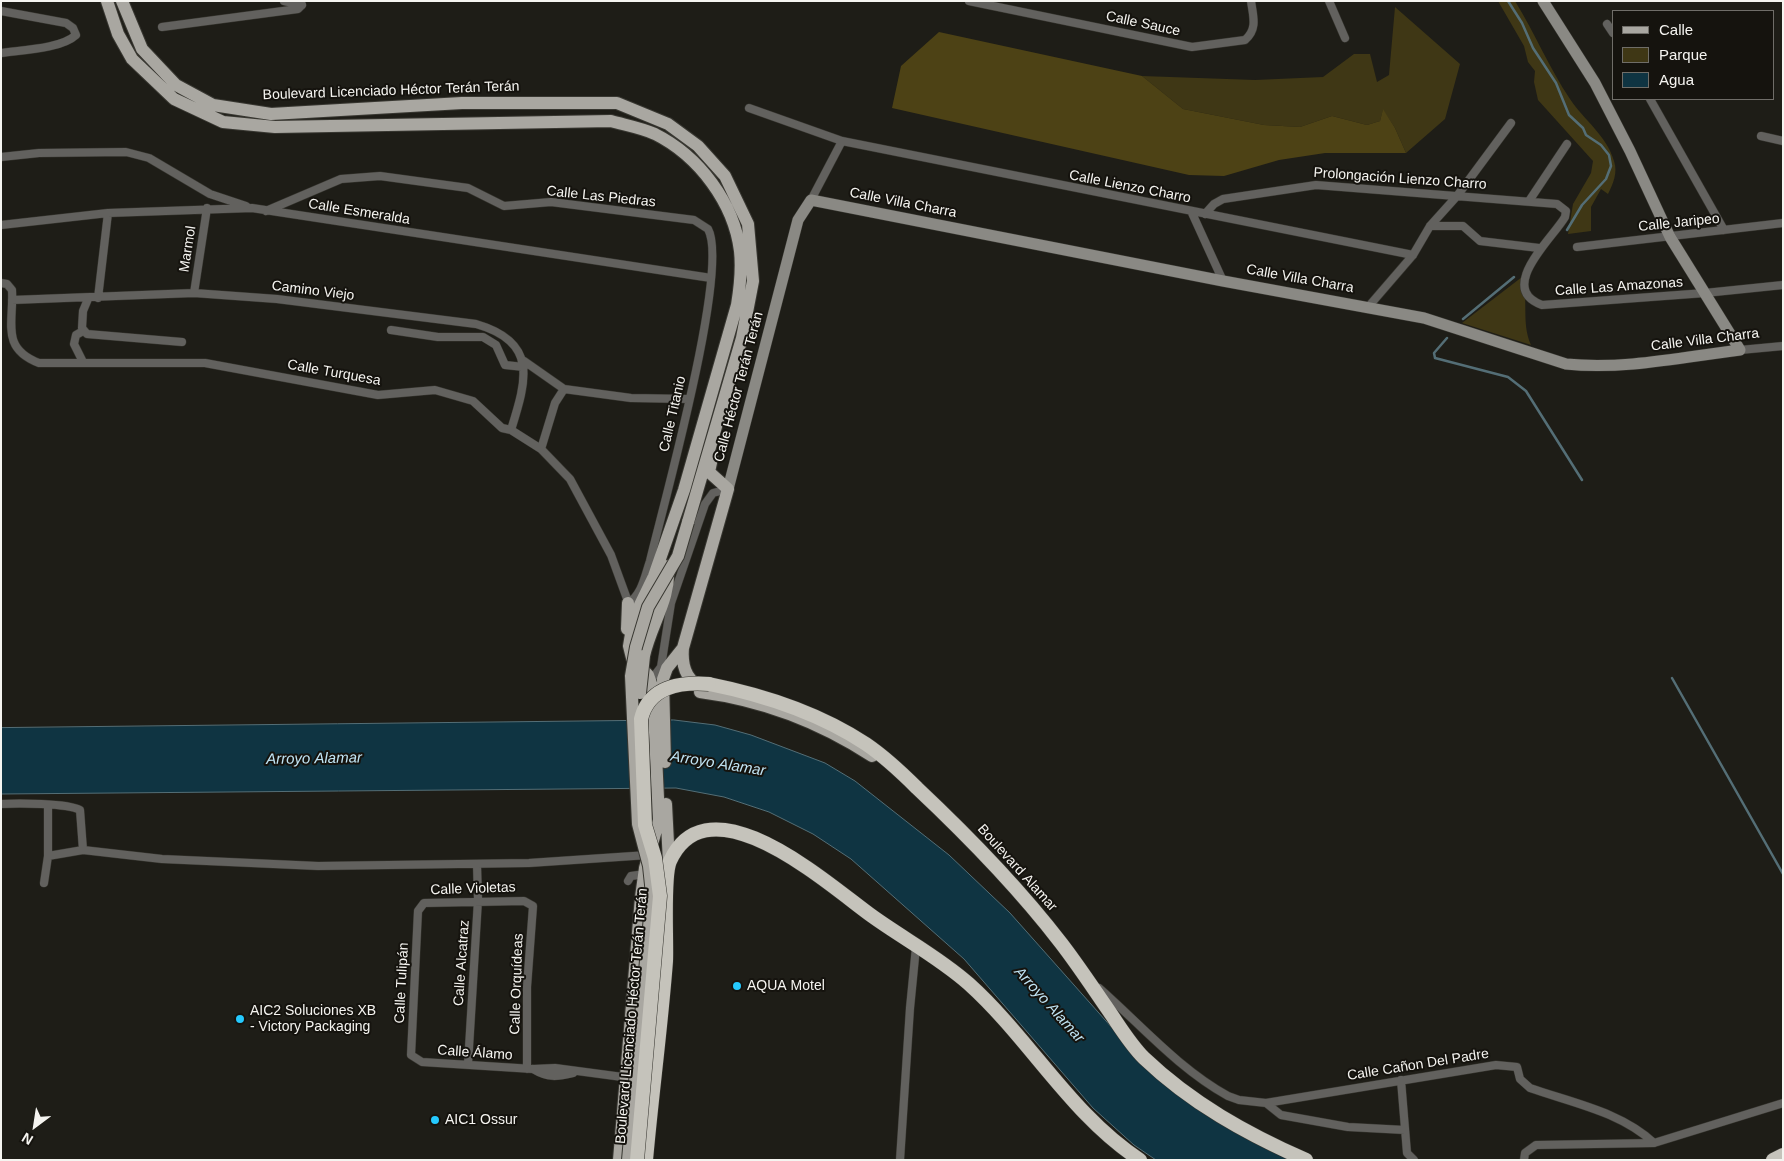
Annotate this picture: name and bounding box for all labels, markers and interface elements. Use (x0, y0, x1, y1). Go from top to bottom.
street label: Calle Sauce (1104, 8, 1182, 40)
legend (1612, 10, 1774, 100)
text: Calle (1659, 21, 1693, 38)
text: Parque (1659, 46, 1707, 63)
text: Agua (1659, 71, 1694, 88)
street label: Boulevard Licenciado Héctor Terán Terán (262, 78, 520, 104)
street label: Prolongación Lienzo Charro (1313, 165, 1487, 193)
street label: Calle Lienzo Charro (1068, 167, 1192, 207)
street label: Calle Las Piedras (546, 183, 656, 211)
street label: Calle Villa Charra (848, 184, 958, 222)
street label: Calle Esmeralda (307, 196, 411, 228)
street label: Calle Jaripeo (1637, 210, 1721, 236)
street label: Marmol (176, 225, 200, 273)
street label: Calle Villa Charra (1245, 261, 1355, 297)
street label: Calle Las Amazonas (1554, 274, 1684, 300)
street label: Camino Viejo (271, 278, 355, 304)
street label: Calle Héctor Terán Terán (711, 310, 767, 464)
street label: Calle Villa Charra (1650, 325, 1760, 355)
street label: Calle Turquesa (286, 357, 382, 389)
street label: Calle Titanio (656, 374, 690, 454)
water label: Arroyo Alamar (669, 748, 767, 780)
water label: Arroyo Alamar (266, 749, 362, 769)
street label: Boulevard Alamar (974, 821, 1060, 915)
street label: Calle Violetas (430, 879, 516, 899)
street label: Boulevard Licenciado Héctor Terán Terán (612, 887, 652, 1145)
street label: Calle Alcatraz (451, 919, 473, 1007)
street label: Calle Orquídeas (507, 933, 527, 1035)
street label: Calle Tulipán (391, 942, 413, 1024)
water label: Arroyo Alamar (1010, 963, 1088, 1047)
place label: AQUA Motel (747, 978, 825, 994)
marker: AQUA Motel (731, 980, 743, 992)
place label: AIC2 Soluciones XB - Victory Packaging (250, 1003, 376, 1036)
marker: AIC2 Soluciones XB - Victory Packaging (234, 1013, 246, 1025)
street label: Calle Álamo (437, 1042, 513, 1064)
street label: Calle Cañon Del Padre (1346, 1046, 1490, 1084)
north arrow (10, 1101, 60, 1151)
place label: AIC1 Ossur (445, 1112, 517, 1128)
marker: AIC1 Ossur (429, 1114, 441, 1126)
text: N (19, 1129, 36, 1148)

